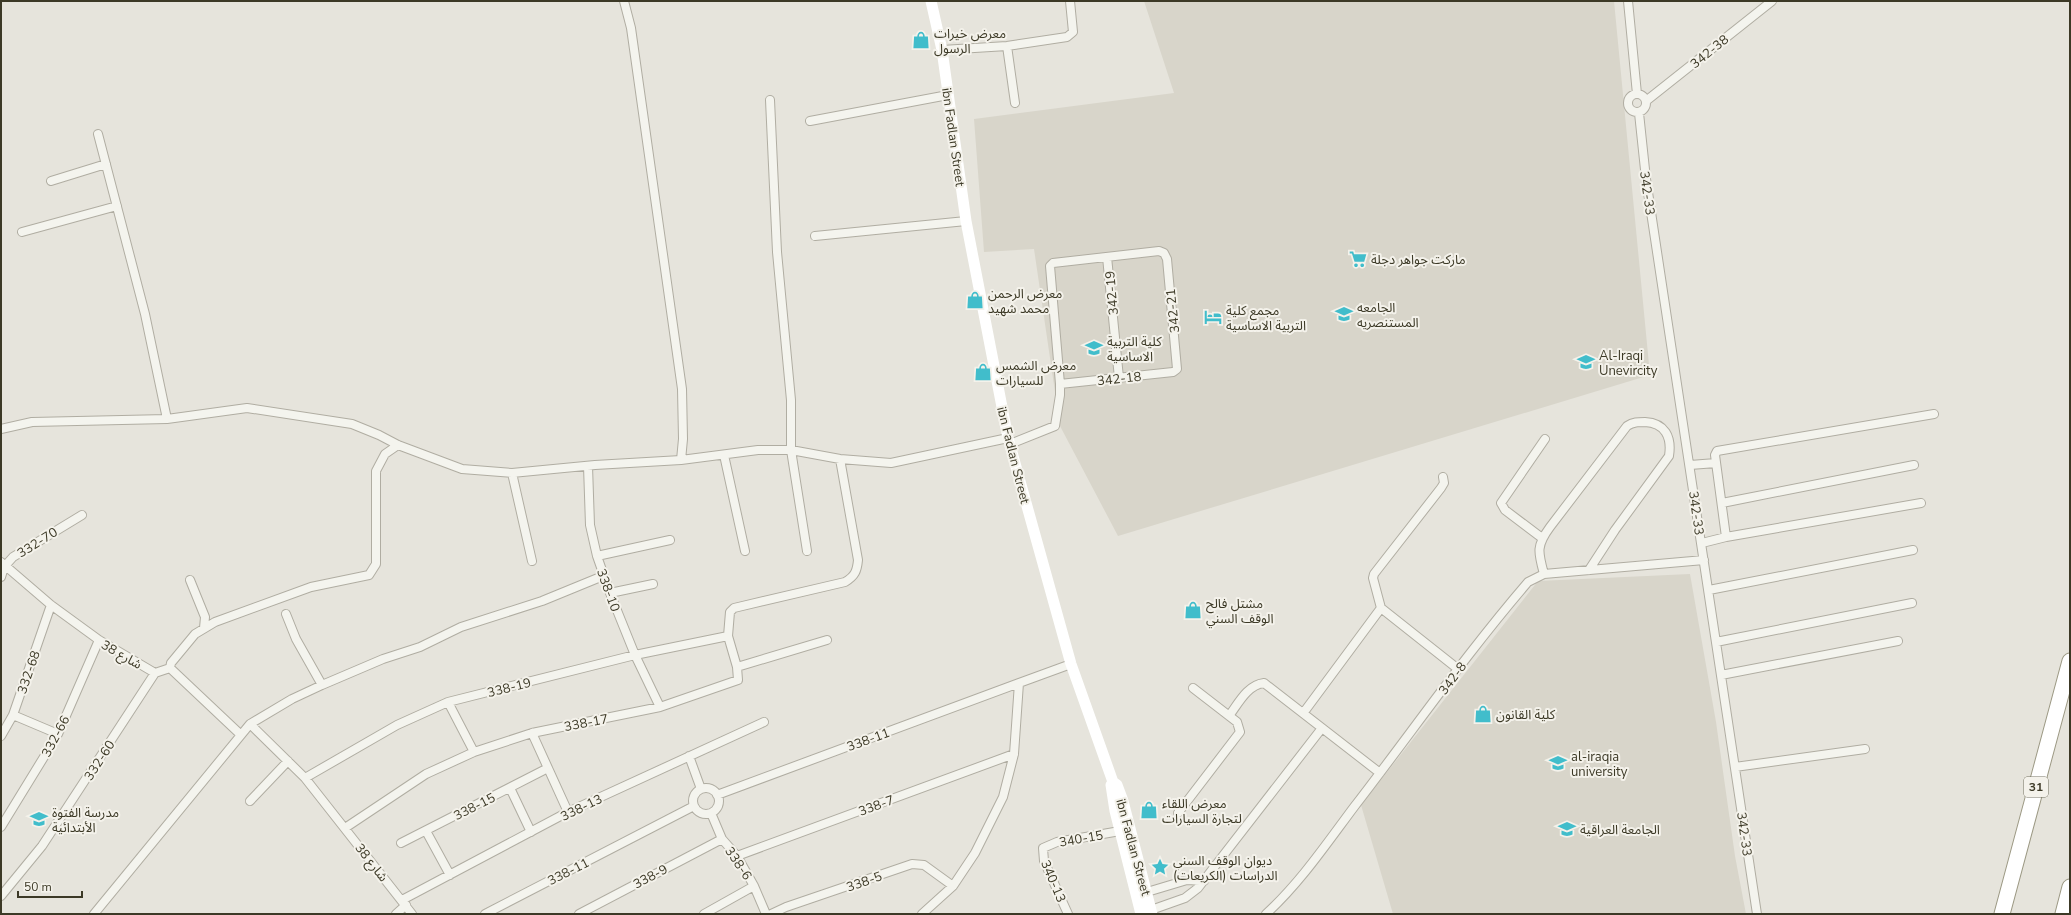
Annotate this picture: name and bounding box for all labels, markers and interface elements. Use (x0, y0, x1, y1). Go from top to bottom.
place label: معرض خيرات الرسول (934, 25, 1006, 58)
shop icon: معرض خيرات الرسول (911, 30, 931, 50)
street label: 342-38 (1687, 31, 1733, 73)
street label: ibn Fadlan Street (937, 87, 969, 188)
street label: 342-33 (1635, 170, 1659, 216)
supermarket icon: ماركت جواهر دجلة (1348, 249, 1368, 269)
place label: ماركت جواهر دجلة (1371, 251, 1466, 269)
street label: 342-19 (1101, 270, 1123, 316)
place label: معرض الرحمن محمد شهيد (988, 285, 1063, 318)
street label: 342-21 (1162, 288, 1184, 334)
shop icon: معرض الرحمن محمد شهيد (965, 290, 985, 310)
place label: الجامعه المستنصريه (1357, 299, 1419, 332)
place label: مجمع كلية التربية الاساسية (1226, 302, 1306, 335)
school or university icon: الجامعه المستنصريه (1334, 304, 1354, 324)
hotel icon: مجمع كلية التربية الاساسية (1203, 307, 1223, 327)
place label: كلية التربية الاساسية (1107, 333, 1162, 366)
school or university icon: كلية التربية الاساسية (1084, 338, 1104, 358)
place label: Al-Iraqi Unevircity (1599, 347, 1658, 380)
school or university icon: Al-Iraqi Unevircity (1576, 352, 1596, 372)
place label: معرض الشمس للسيارات (996, 357, 1076, 390)
shop icon: معرض الشمس للسيارات (973, 362, 993, 382)
street label: 342-18 (1096, 368, 1142, 390)
street label: ibn Fadlan Street (992, 405, 1034, 506)
street label: 342-33 (1684, 490, 1708, 536)
street label: 332-70 (14, 523, 61, 562)
street label: 338-10 (592, 566, 624, 615)
place label: مشتل فالح الوقف السني (1206, 595, 1274, 629)
shop icon: مشتل فالح الوقف السني (1183, 600, 1203, 620)
street label: شارع 38 (97, 636, 145, 675)
street label: 332-68 (13, 648, 45, 696)
street label: 342-8 (1435, 658, 1471, 699)
street label: 338-19 (485, 674, 533, 702)
shop icon: كلية القانون (1473, 704, 1493, 724)
place label: كلية القانون (1496, 706, 1556, 724)
street label: 338-17 (563, 710, 610, 736)
street label: 332-66 (37, 712, 74, 760)
street label: 338-11 (844, 724, 892, 756)
street label: 332-60 (80, 737, 120, 784)
place label: al-iraqia university (1571, 748, 1628, 781)
school or university icon: al-iraqia university (1548, 753, 1568, 773)
road number: 31 (2024, 777, 2048, 797)
street label: 338-15 (451, 789, 499, 825)
street label: 338-13 (557, 790, 605, 826)
street label: 338-7 (856, 791, 897, 821)
place label: معرض اللقاء لتجارة السيارات (1162, 795, 1242, 828)
street label: ibn Fadlan Street (1111, 797, 1155, 898)
shop icon: معرض اللقاء لتجارة السيارات (1139, 800, 1159, 820)
place label: مدرسة الفتوة الأبتدائية (52, 804, 119, 837)
school or university icon: مدرسة الفتوة الأبتدائية (29, 809, 49, 829)
street label: 342-33 (1732, 811, 1756, 857)
school or university icon: الجامعة العراقية (1557, 819, 1577, 839)
place label: الجامعة العراقية (1580, 821, 1660, 839)
street label: 340-15 (1058, 826, 1105, 852)
street label: شارع 38 (350, 840, 392, 886)
street label: 338-6 (720, 843, 756, 884)
place label: ديوان الوقف السني الدراسات (الكريعات) (1173, 852, 1278, 885)
street label: 338-11 (545, 854, 592, 890)
street label: 340-13 (1036, 857, 1070, 905)
place icon: ديوان الوقف السني الدراسات (الكريعات) (1150, 857, 1170, 877)
street label: 338-9 (630, 860, 671, 893)
street label: 338-5 (844, 867, 885, 896)
scale bar (18, 873, 82, 899)
text: 50 m (24, 879, 52, 895)

